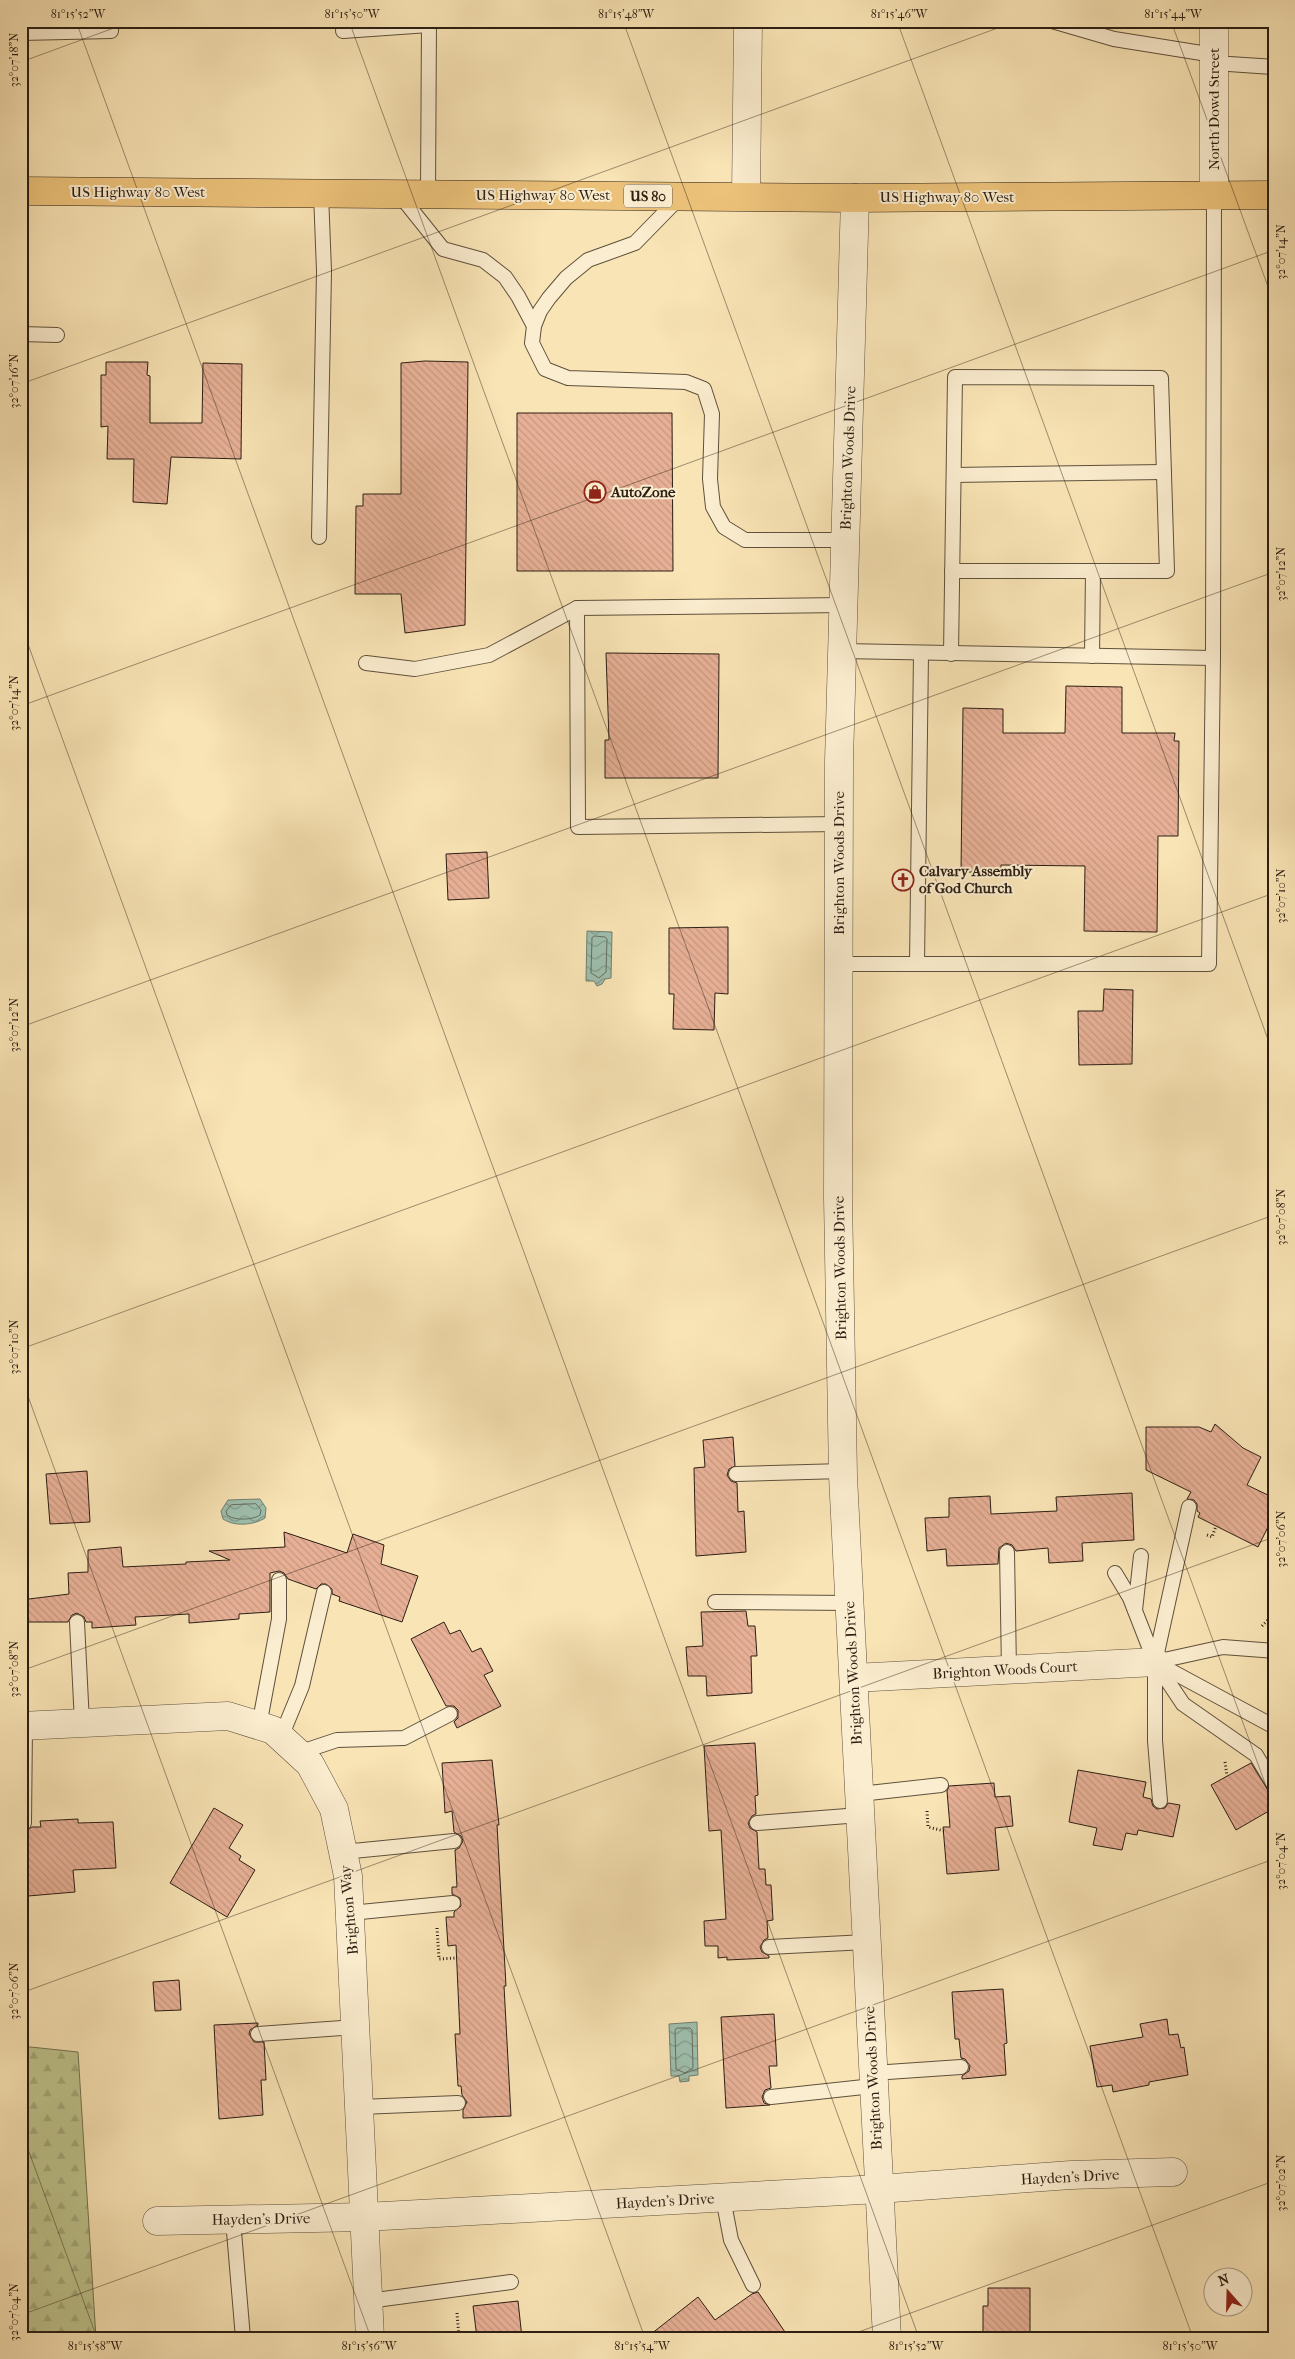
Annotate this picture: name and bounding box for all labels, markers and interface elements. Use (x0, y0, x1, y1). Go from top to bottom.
text: 81°15'52"W (51, 7, 106, 21)
text: 81°15'50"W (325, 7, 381, 21)
text: 81°15'48"W (598, 7, 655, 21)
text: 81°15'46"W (871, 7, 929, 21)
text: 81°15'44"W (1144, 7, 1203, 21)
text: 32°07'18"N (7, 33, 21, 87)
street label: North Dowd Street (1205, 47, 1223, 170)
street label: US Highway 80 West (71, 183, 206, 201)
road number: US 80 (624, 185, 672, 208)
street label: US Highway 80 West (476, 186, 611, 204)
street label: US Highway 80 West (880, 188, 1015, 206)
text: 32°07'14"N (1274, 224, 1288, 280)
text: 32°07'16"N (7, 354, 21, 408)
street label: Brighton Woods Drive (836, 385, 860, 530)
shop icon: AutoZone (583, 480, 607, 504)
place label: AutoZone (610, 483, 676, 501)
text: 32°07'12"N (1274, 547, 1288, 601)
text: 32°07'14"N (7, 675, 21, 731)
street label: Brighton Woods Drive (830, 790, 848, 935)
place label: Calvary Assembly of God Church (919, 862, 1033, 897)
church icon: Calvary Assembly of God Church (891, 868, 915, 892)
text: 32°07'10"N (1274, 868, 1288, 924)
text: 32°07'12"N (7, 998, 21, 1052)
text: 32°07'08"N (1274, 1189, 1288, 1245)
street label: Brighton Woods Drive (830, 1195, 850, 1340)
text: 32°07'10"N (7, 1319, 21, 1375)
text: 32°07'06"N (1274, 1510, 1288, 1568)
street label: Brighton Woods Drive (840, 1600, 866, 1745)
text: 32°07'08"N (7, 1641, 21, 1697)
street label: Brighton Woods Court (932, 1657, 1079, 1683)
text: 32°07'04"N (1274, 1832, 1288, 1890)
street label: Brighton Way (336, 1863, 362, 1956)
text: 32°07'06"N (7, 1962, 21, 2020)
street label: Brighton Woods Drive (860, 2005, 886, 2150)
text: 32°07'02"N (1274, 2154, 1288, 2212)
street label: Hayden's Drive (1020, 2165, 1120, 2189)
street label: Hayden's Drive (615, 2189, 715, 2213)
street label: Hayden's Drive (211, 2209, 311, 2229)
north arrow (1202, 2266, 1252, 2316)
text: N (1216, 2270, 1232, 2290)
text: 32°07'04"N (7, 2283, 21, 2341)
text: 81°15'58"W (68, 2339, 123, 2353)
text: 81°15'56"W (342, 2339, 398, 2353)
text: 81°15'54"W (614, 2339, 671, 2353)
text: 81°15'52"W (889, 2339, 944, 2353)
text: 81°15'50"W (1163, 2339, 1219, 2353)

